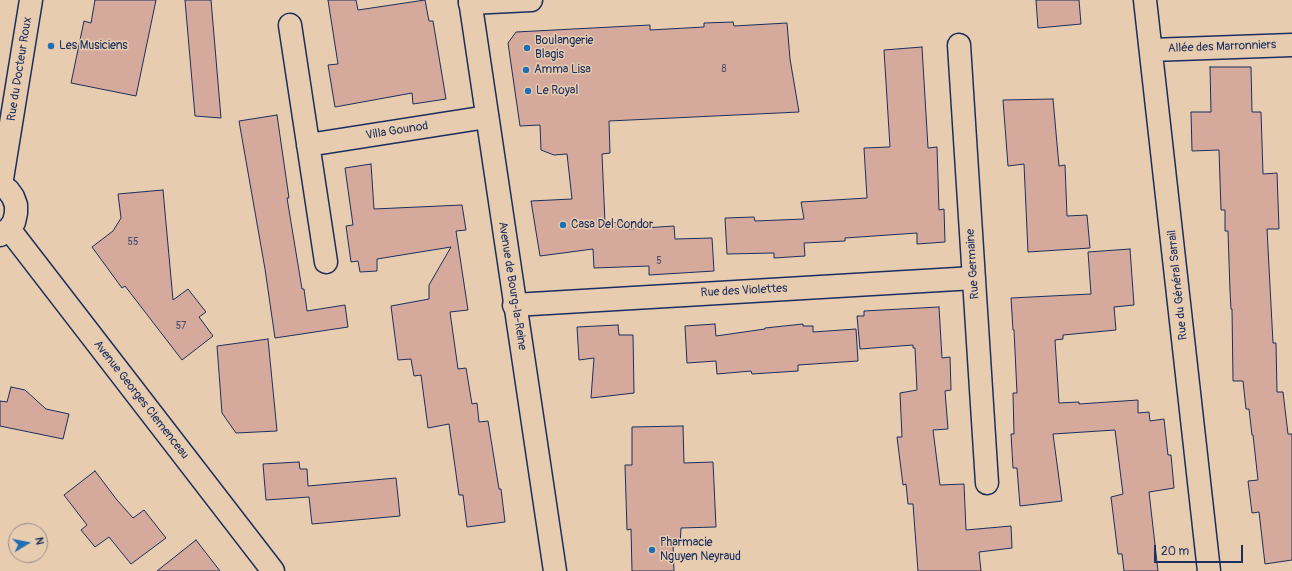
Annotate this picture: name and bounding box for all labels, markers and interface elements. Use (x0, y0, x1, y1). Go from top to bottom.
street label: Rue du Docteur Roux (5, 16, 35, 122)
place label: Boulangerie Blagis (535, 34, 593, 62)
street label: Allée des Marronniers (1168, 38, 1276, 56)
place label: Les Musiciens (59, 39, 128, 53)
marker: Les Musiciens (46, 41, 56, 51)
marker: Boulangerie Blagis (522, 43, 532, 53)
place label: Amma Lisa (534, 63, 591, 77)
house number: 8 (721, 63, 727, 75)
marker: Amma Lisa (521, 65, 531, 75)
place label: Le Royal (536, 84, 578, 98)
marker: Le Royal (523, 86, 533, 96)
street label: Villa Gounod (365, 119, 429, 143)
place label: Casa Del Condor (571, 218, 653, 232)
marker: Casa Del Condor (558, 220, 568, 230)
street label: Avenue de Bourg-la-Reine (495, 221, 529, 351)
street label: Rue Germaine (963, 228, 983, 300)
street label: Rue du Général Sarrail (1165, 229, 1191, 341)
house number: 55 (128, 236, 138, 248)
house number: 5 (656, 255, 662, 267)
street label: Rue des Violettes (700, 282, 788, 300)
house number: 57 (176, 320, 186, 332)
street label: Avenue Georges Clemenceau (90, 338, 192, 462)
north arrow (8, 523, 48, 563)
text: N (32, 536, 46, 546)
place label: Pharmacie Nguyen Neyraud (660, 536, 741, 564)
scale bar (1156, 537, 1245, 563)
text: 20 m (1161, 544, 1189, 559)
marker: Pharmacie Nguyen Neyraud (647, 545, 657, 555)

